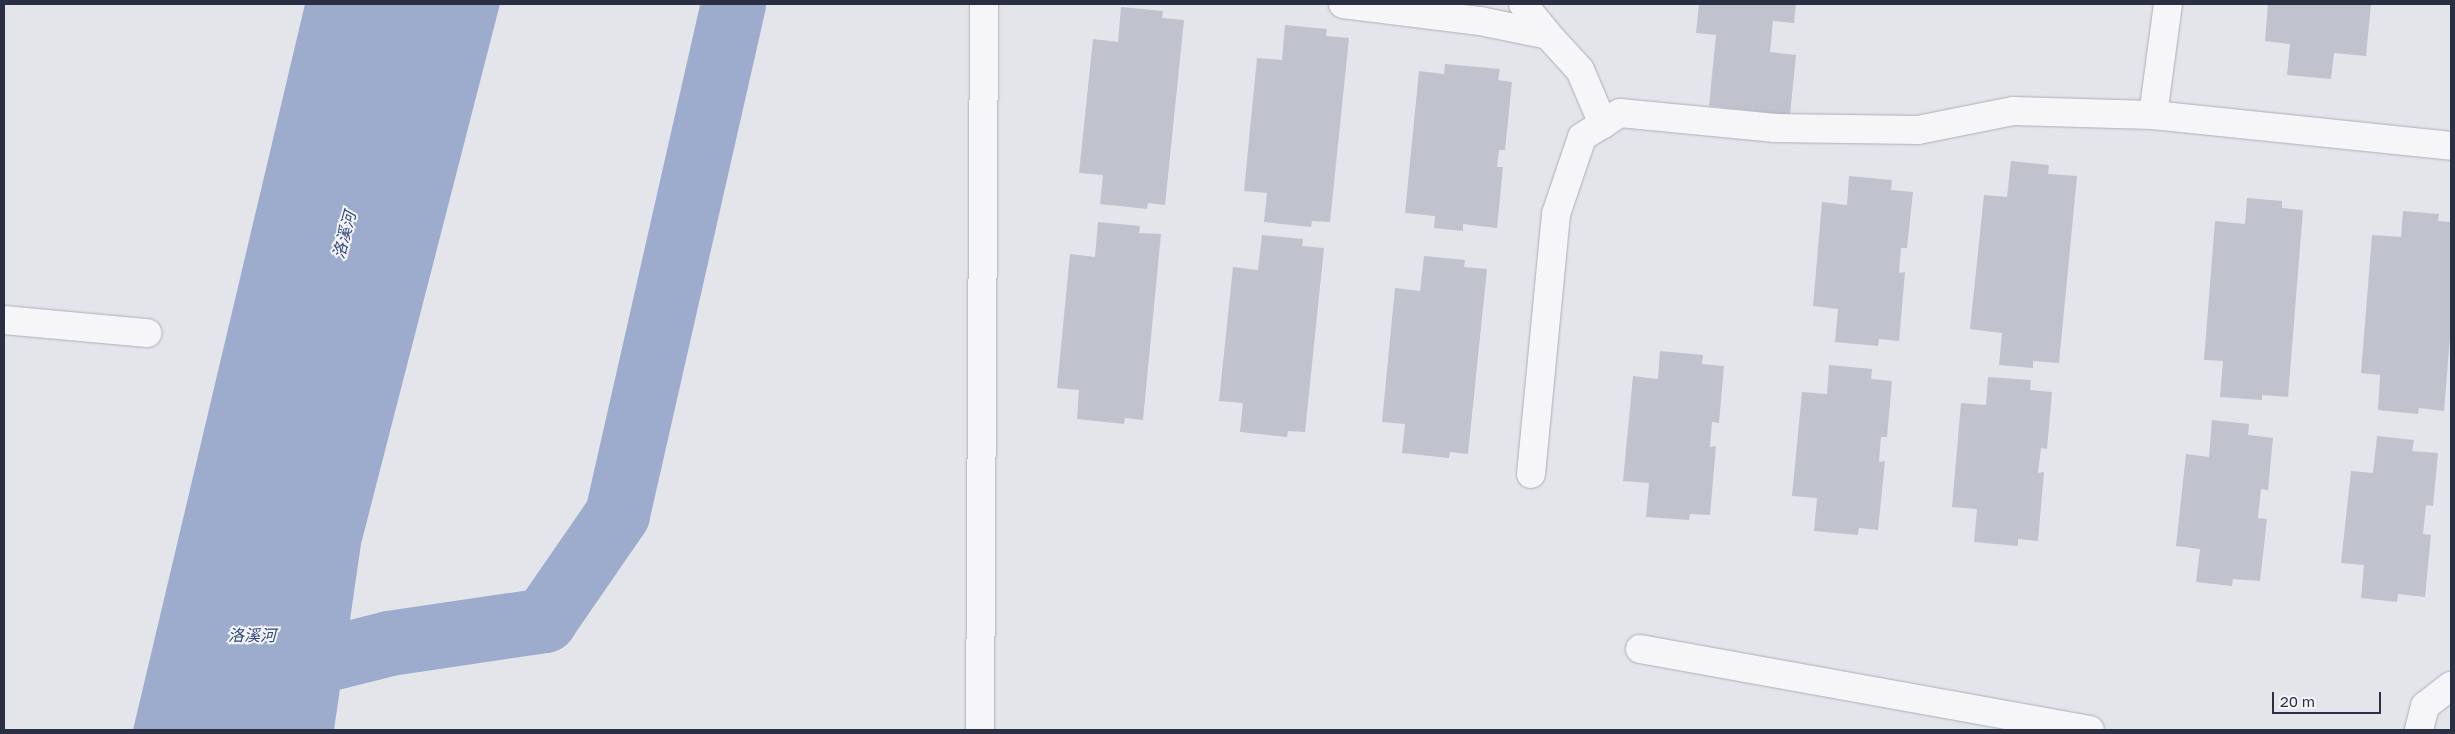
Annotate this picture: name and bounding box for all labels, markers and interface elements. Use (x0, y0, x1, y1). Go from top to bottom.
water label: 洛溪河 (329, 209, 359, 261)
water label: 洛溪河 (228, 625, 276, 645)
scale bar (2275, 682, 2384, 714)
text: 20 m (2280, 692, 2315, 710)

